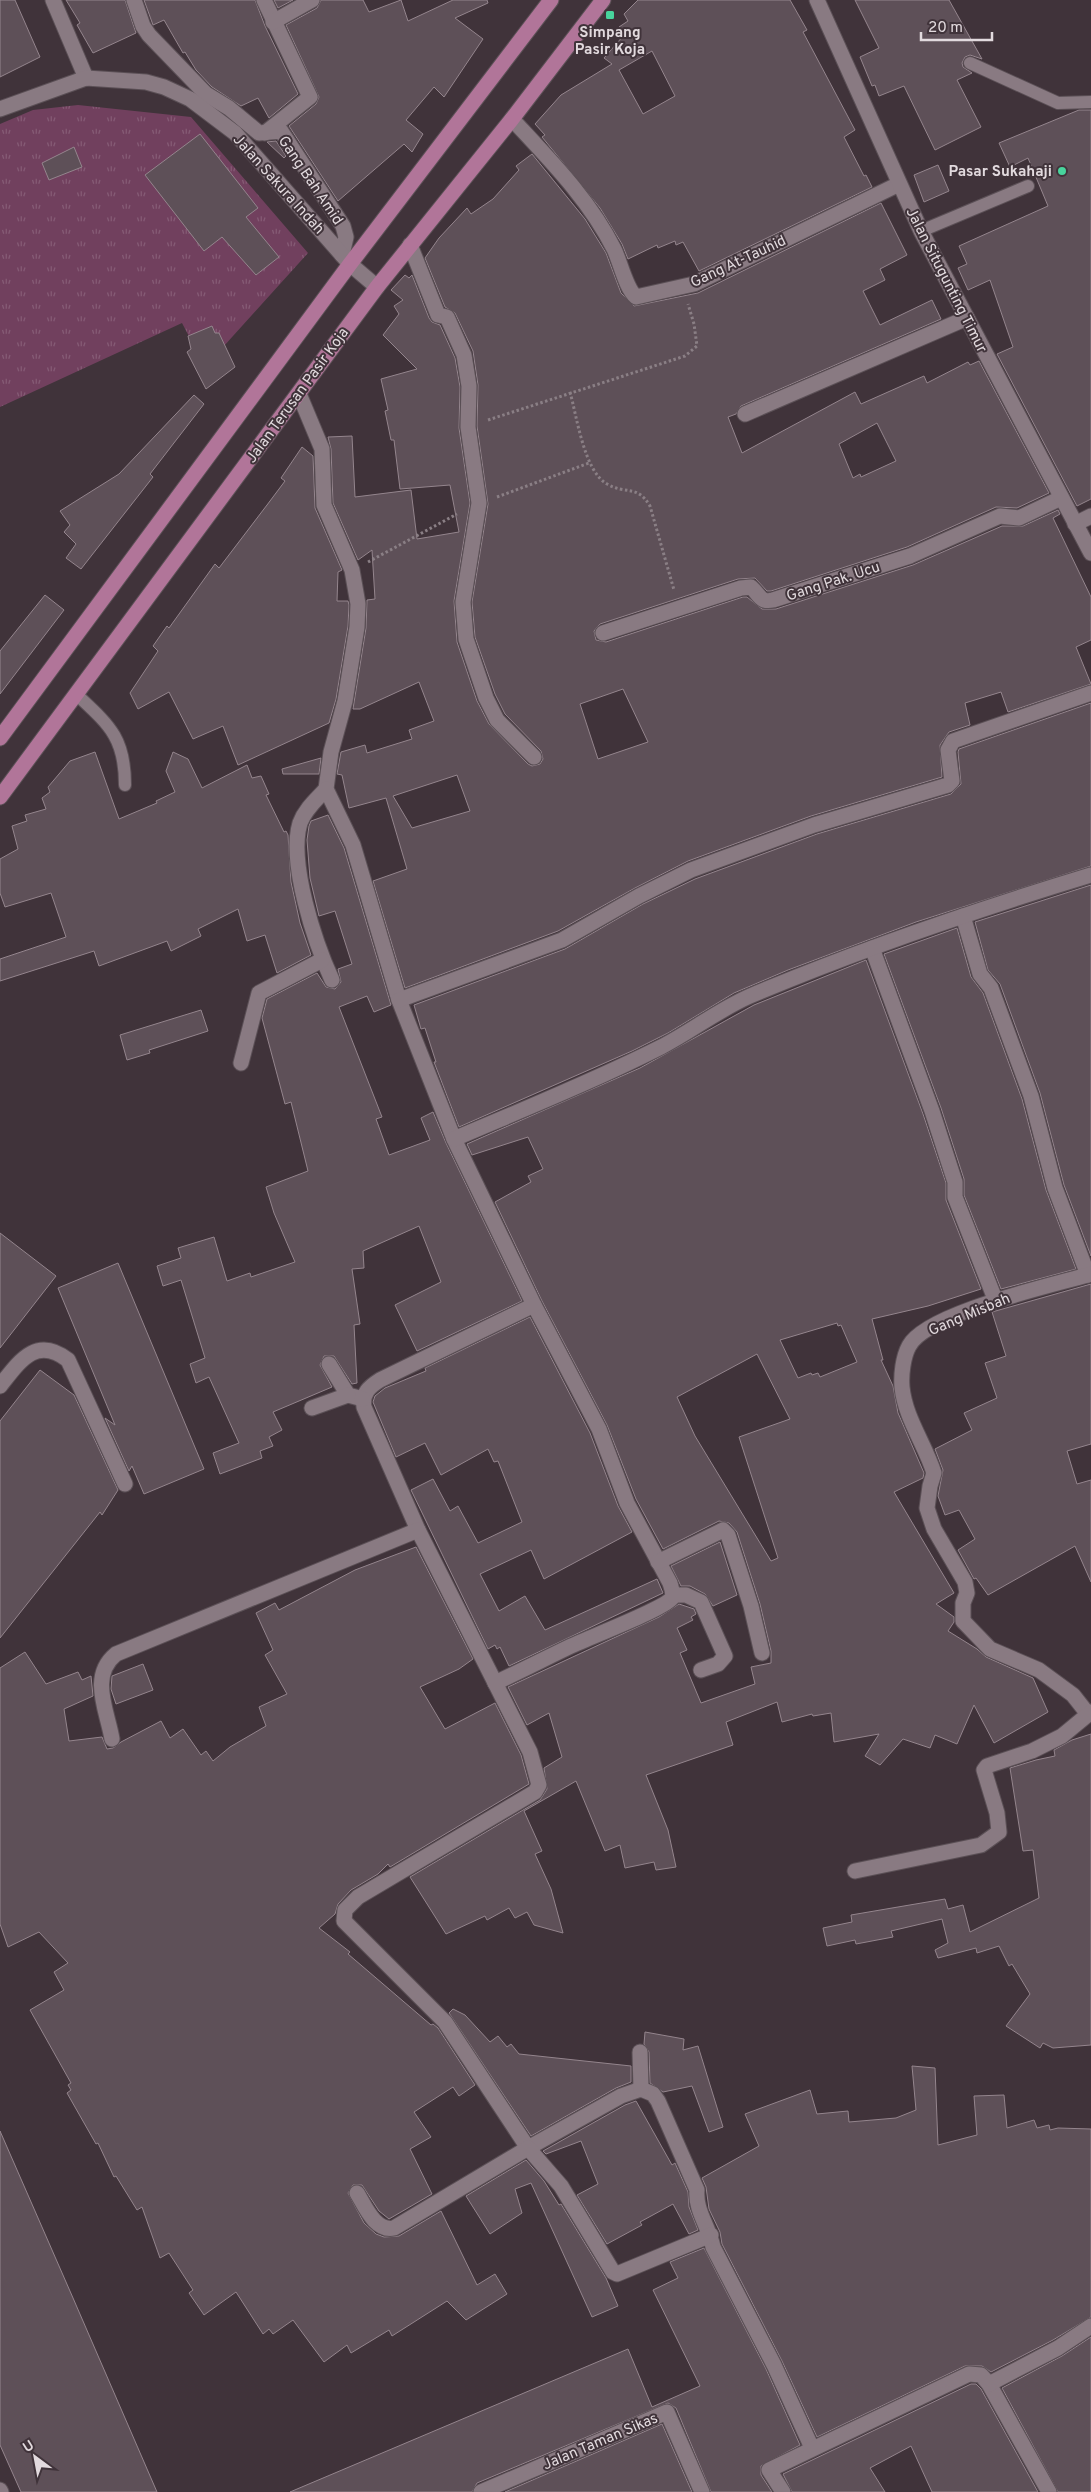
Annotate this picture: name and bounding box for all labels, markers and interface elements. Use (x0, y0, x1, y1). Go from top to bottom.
marker: Simpang Pasir Koja (604, 9, 616, 21)
scale bar (921, 10, 992, 42)
text: 20 m (928, 19, 963, 38)
place label: Simpang Pasir Koja (575, 24, 645, 60)
street label: Jalan Sakura Indah (228, 131, 328, 239)
street label: Gang Bah Amid (273, 133, 347, 229)
place label: Pasar Sukahaji (948, 163, 1052, 182)
marker: Pasar Sukahaji (1056, 165, 1068, 177)
street label: Jalan Situgunting Timur (901, 205, 991, 357)
street label: Gang At-Tauhid (688, 232, 790, 293)
street label: Jalan Terusan Pasir Koja (243, 324, 354, 467)
street label: Gang Pak. Ucu (784, 558, 883, 606)
street label: Gang Misbah (926, 1290, 1013, 1341)
street label: Jalan Taman Sikas (540, 2410, 661, 2475)
north arrow (10, 2432, 60, 2482)
text: U (20, 2437, 38, 2457)

